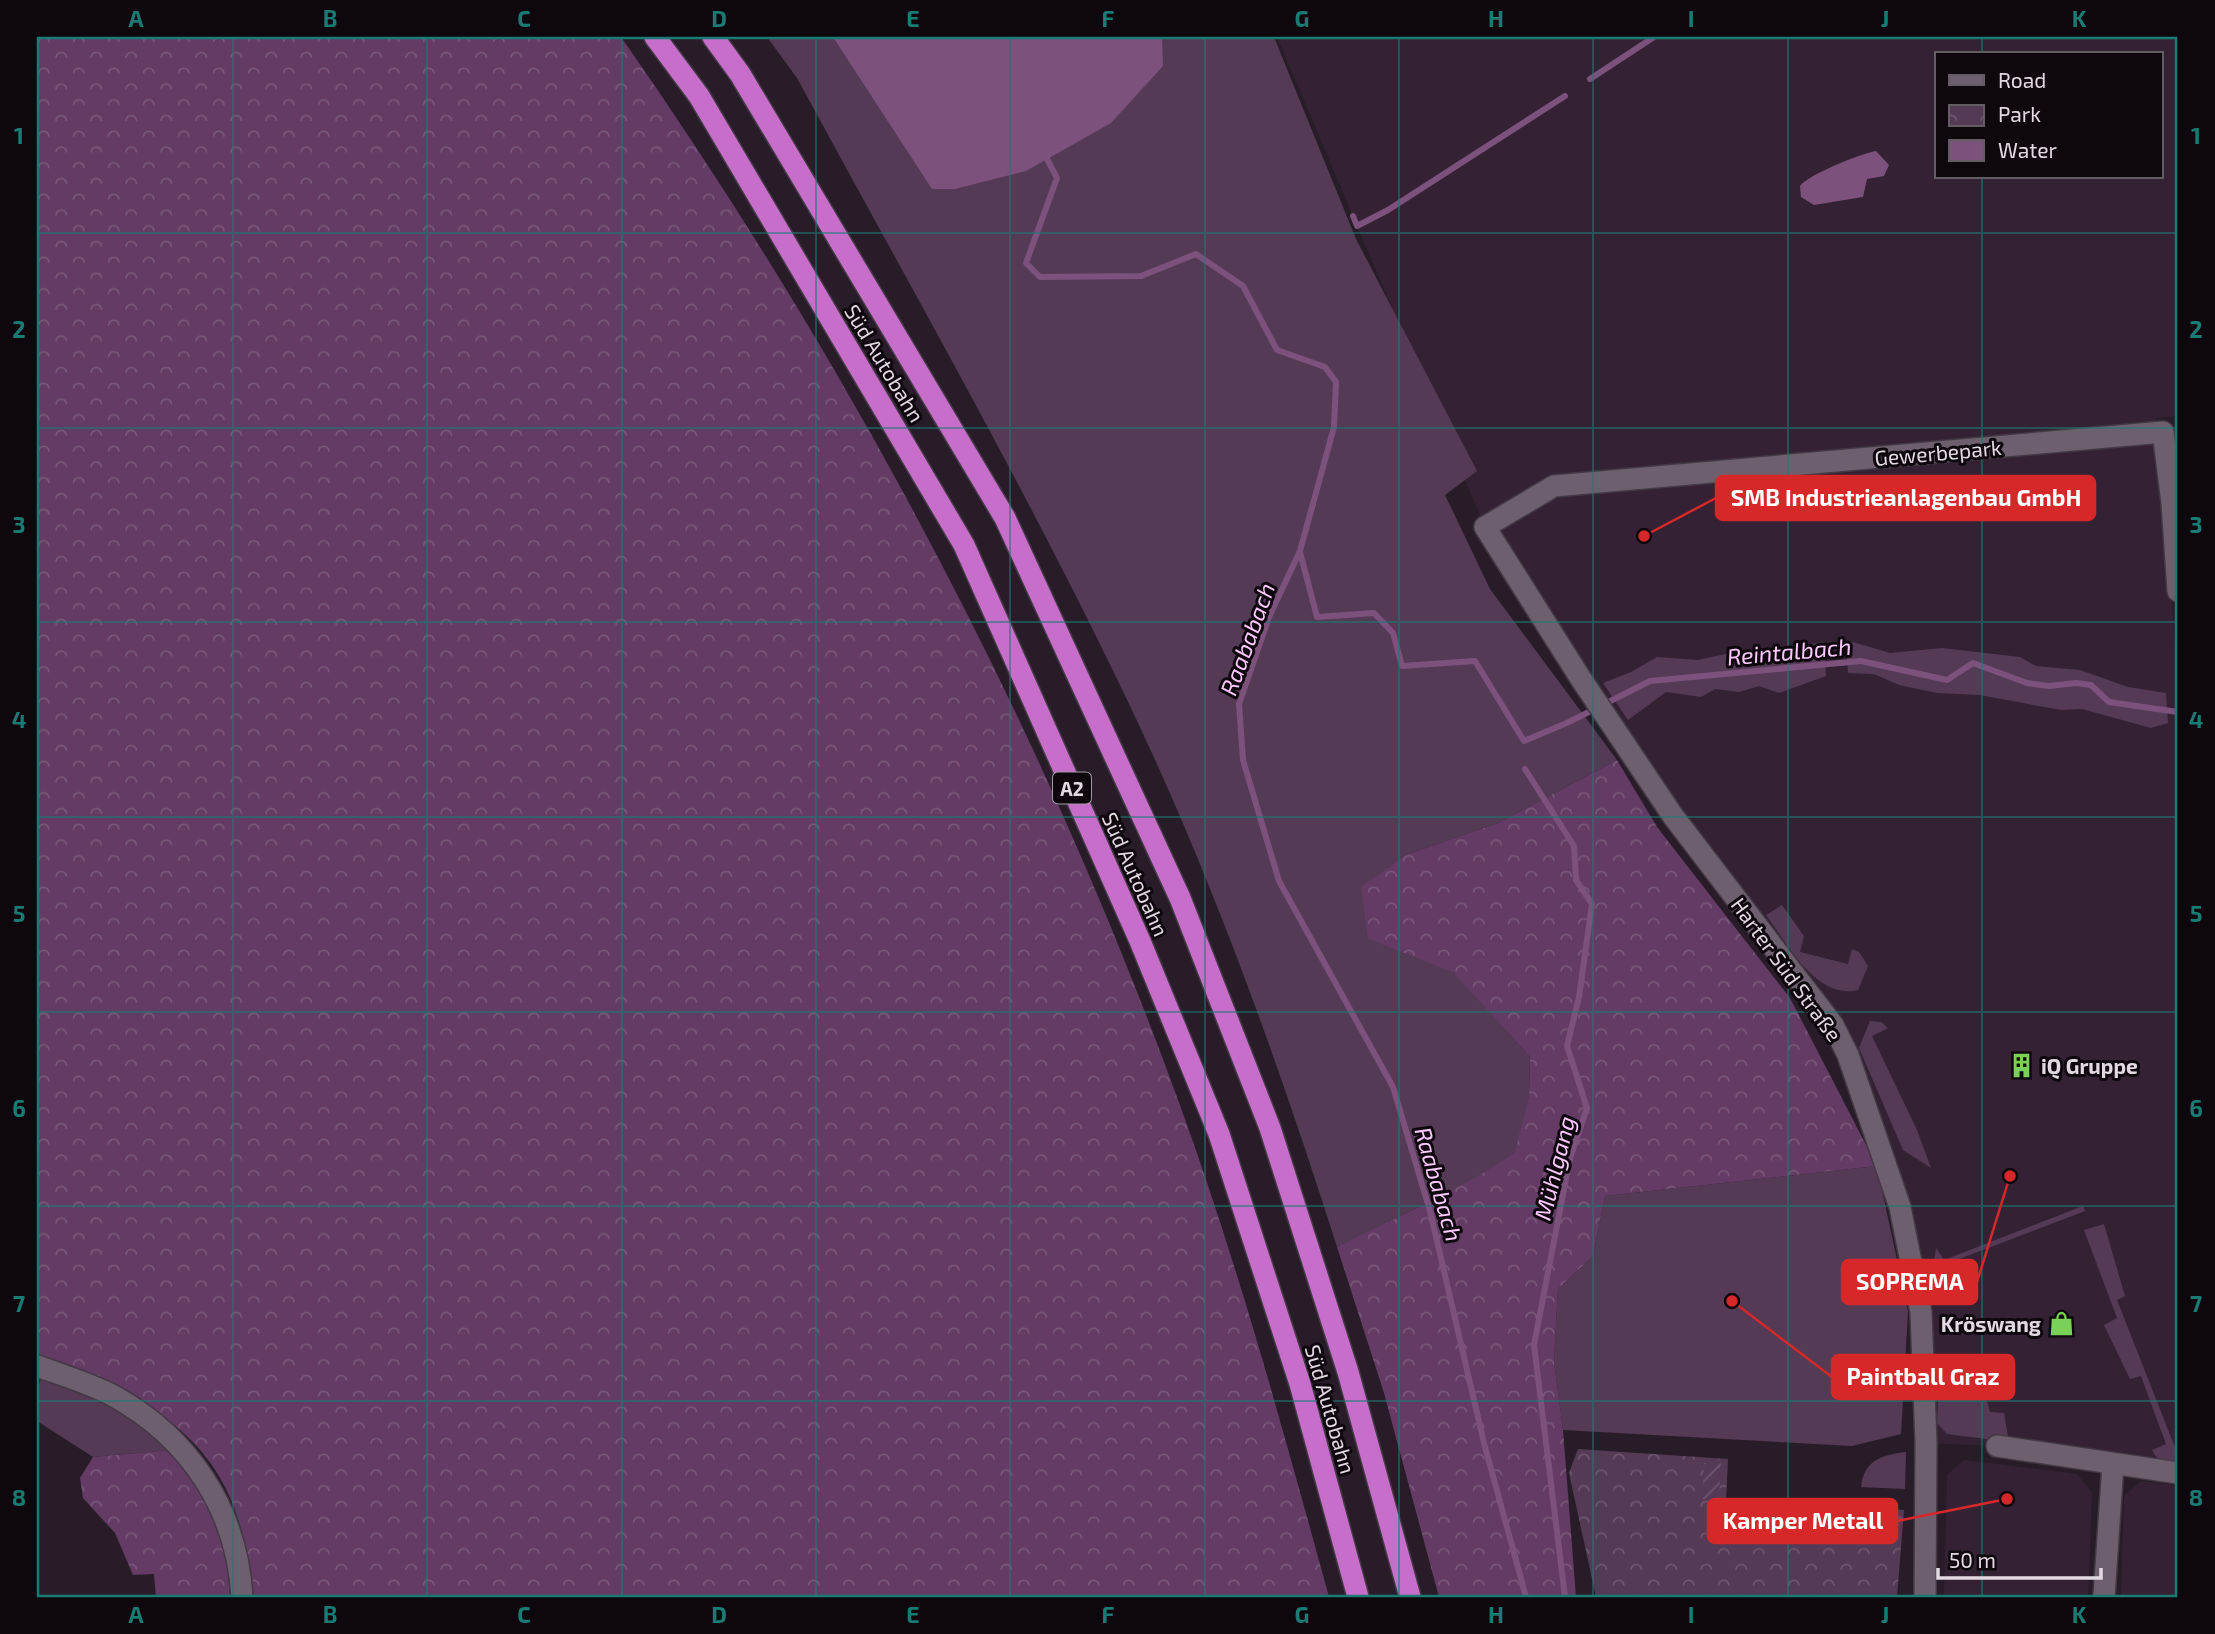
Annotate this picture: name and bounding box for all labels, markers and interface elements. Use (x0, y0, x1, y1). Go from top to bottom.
text: A (128, 4, 144, 32)
text: B (323, 4, 337, 32)
text: C (517, 4, 531, 32)
text: D (711, 4, 727, 32)
text: E (906, 4, 920, 32)
text: F (1102, 4, 1115, 32)
text: G (1295, 4, 1309, 32)
text: H (1488, 4, 1504, 32)
text: I (1688, 4, 1694, 32)
text: J (1881, 4, 1889, 32)
text: K (2072, 4, 2087, 32)
legend (1935, 52, 2162, 178)
text: Road (1998, 67, 2046, 92)
text: Park (1998, 101, 2041, 126)
text: 1 (14, 121, 24, 149)
text: 1 (2191, 121, 2201, 149)
text: Water (1998, 137, 2057, 162)
street label: Süd Autobahn (840, 300, 930, 426)
text: 2 (12, 315, 26, 343)
text: 2 (2189, 315, 2203, 343)
street label: Gewerbepark (1873, 434, 2003, 470)
callout: SMB Industrieanlagenbau GmbH (1716, 476, 2095, 520)
text: SMB Industrieanlagenbau GmbH (1731, 483, 2081, 511)
text: 3 (12, 510, 26, 538)
text: 3 (2189, 510, 2203, 538)
water label: Raababach (1214, 579, 1280, 699)
water label: Reintalbach (1726, 632, 1852, 670)
text: 4 (12, 705, 26, 733)
text: 4 (2189, 705, 2203, 733)
road number: A2 (1053, 772, 1091, 804)
street label: Süd Autobahn (1098, 808, 1174, 940)
street label: Harter Süd Straße (1726, 892, 1848, 1046)
text: 5 (13, 899, 25, 927)
text: 5 (2190, 899, 2202, 927)
building icon: iQ Gruppe (2007, 1051, 2035, 1079)
place label: iQ Gruppe (2041, 1053, 2138, 1079)
text: 6 (12, 1094, 26, 1122)
text: 6 (2189, 1094, 2203, 1122)
water label: Mühlgang (1528, 1113, 1580, 1223)
water label: Raababach (1409, 1124, 1469, 1244)
callout: SOPREMA (1842, 1260, 1977, 1304)
text: SOPREMA (1856, 1267, 1964, 1295)
text: 7 (13, 1289, 25, 1317)
text: 7 (2190, 1289, 2202, 1317)
shop icon: Kröswang (2047, 1309, 2075, 1337)
place label: Kröswang (1941, 1311, 2041, 1336)
street label: Süd Autobahn (1301, 1342, 1361, 1476)
callout: Paintball Graz (1832, 1355, 2014, 1399)
text: Paintball Graz (1846, 1362, 2000, 1390)
text: 8 (12, 1483, 26, 1511)
text: 8 (2189, 1483, 2203, 1511)
callout: Kamper Metall (1708, 1499, 1897, 1543)
text: Kamper Metall (1723, 1506, 1884, 1534)
scale bar (1938, 1536, 2101, 1580)
text: 50 m (1949, 1547, 1996, 1572)
text: A (128, 1600, 144, 1628)
text: B (323, 1600, 337, 1628)
text: C (517, 1600, 531, 1628)
text: D (711, 1600, 727, 1628)
text: E (906, 1600, 920, 1628)
text: F (1102, 1600, 1115, 1628)
text: G (1295, 1600, 1309, 1628)
text: H (1488, 1600, 1504, 1628)
text: I (1688, 1600, 1694, 1628)
text: J (1881, 1600, 1889, 1628)
text: K (2072, 1600, 2087, 1628)

